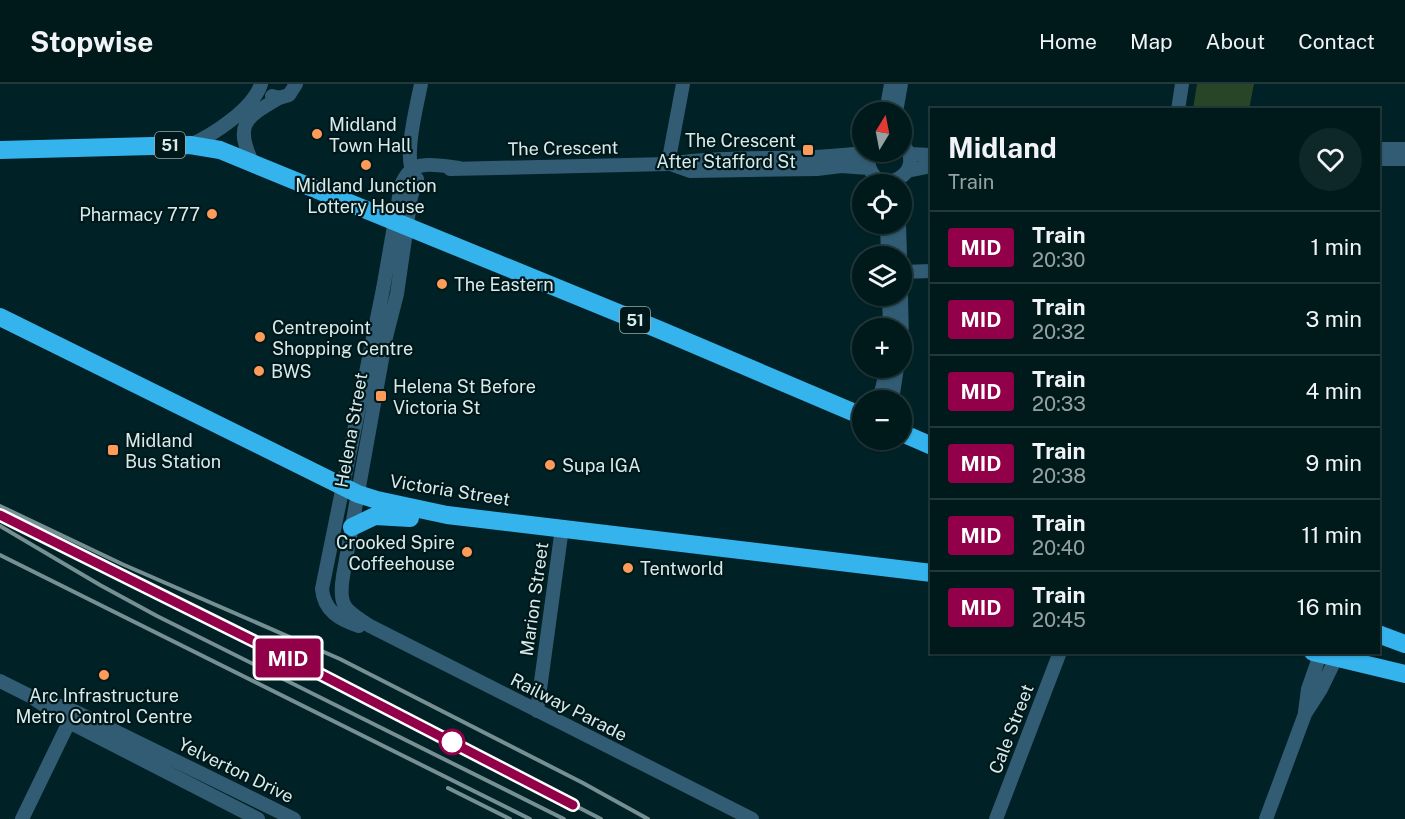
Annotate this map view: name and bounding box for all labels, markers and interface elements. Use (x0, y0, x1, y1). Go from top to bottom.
text: Stopwise (30, 25, 153, 58)
text: Home (1039, 29, 1097, 54)
text: Map (1130, 29, 1173, 54)
text: About (1206, 29, 1265, 54)
text: Contact (1298, 29, 1375, 54)
north arrow (852, 102, 912, 162)
map controls (852, 102, 912, 450)
place label: Midland Town Hall (329, 114, 412, 156)
marker: Midland Town Hall (310, 127, 324, 141)
button: heart (1299, 128, 1362, 191)
place label: The Crescent After Stafford St (656, 130, 796, 172)
text: Midland (948, 131, 1057, 164)
road number: 51 (155, 132, 185, 158)
street label: The Crescent (507, 137, 619, 159)
marker: The Crescent After Stafford St (801, 143, 815, 157)
marker: Midland Junction Lottery House (359, 158, 373, 172)
text: Train (948, 170, 994, 194)
button: locate (852, 174, 912, 234)
place label: Midland Junction Lottery House (295, 175, 437, 217)
place label: Pharmacy 777 (79, 204, 200, 225)
marker: Pharmacy 777 (205, 207, 219, 221)
text: Train (1032, 222, 1085, 248)
text: 1 min (1310, 234, 1362, 260)
text: MID (961, 235, 1001, 260)
button: layers (852, 246, 912, 306)
text: 20:30 (1032, 248, 1085, 272)
place label: The Eastern (454, 274, 554, 295)
marker: The Eastern (435, 277, 449, 291)
text: Train (1032, 294, 1085, 320)
text: 3 min (1305, 306, 1362, 332)
road number: 51 (620, 307, 650, 333)
text: MID (961, 307, 1001, 332)
place label: Centrepoint Shopping Centre (272, 317, 413, 359)
button: + (852, 318, 912, 378)
text: 20:32 (1032, 320, 1085, 344)
marker: Centrepoint Shopping Centre (253, 330, 267, 344)
place label: BWS (271, 361, 312, 382)
marker: BWS (252, 364, 266, 378)
text: Train (1032, 366, 1085, 392)
street label: Helena Street (331, 371, 371, 489)
place label: Helena St Before Victoria St (393, 376, 536, 418)
text: 4 min (1306, 378, 1362, 404)
text: MID (961, 379, 1001, 404)
marker: Helena St Before Victoria St (374, 389, 388, 403)
button: − (852, 390, 912, 450)
text: 20:33 (1032, 392, 1086, 416)
place label: Midland Bus Station (125, 430, 221, 472)
text: Train (1032, 438, 1085, 464)
marker: Midland Bus Station (106, 443, 120, 457)
text: 9 min (1306, 450, 1362, 476)
text: MID (961, 451, 1001, 476)
place label: Supa IGA (562, 455, 641, 476)
marker: Supa IGA (543, 458, 557, 472)
text: 20:38 (1032, 464, 1086, 488)
street label: Victoria Street (388, 470, 512, 510)
text: Train (1032, 510, 1085, 536)
text: 11 min (1301, 522, 1362, 548)
text: MID (961, 523, 1001, 548)
place label: Crooked Spire Coffeehouse (336, 532, 455, 574)
text: 20:40 (1032, 536, 1085, 560)
street label: Marion Street (516, 541, 552, 657)
marker: Crooked Spire Coffeehouse (460, 545, 474, 559)
place label: Tentworld (640, 558, 723, 579)
marker: Tentworld (621, 561, 635, 575)
text: Train (1032, 582, 1085, 608)
text: 16 min (1297, 594, 1362, 620)
text: MID (961, 595, 1001, 620)
text: 20:45 (1032, 608, 1086, 632)
line badge: MID (254, 638, 322, 678)
text: MID (268, 646, 308, 671)
marker: Arc Infrastructure Metro Control Centre (97, 668, 111, 682)
street label: Railway Parade (507, 669, 631, 745)
street label: Cale Street (984, 681, 1038, 777)
place label: Arc Infrastructure Metro Control Centre (15, 685, 193, 727)
unlabelled marker (439, 729, 465, 755)
street label: Yelverton Drive (175, 733, 297, 807)

